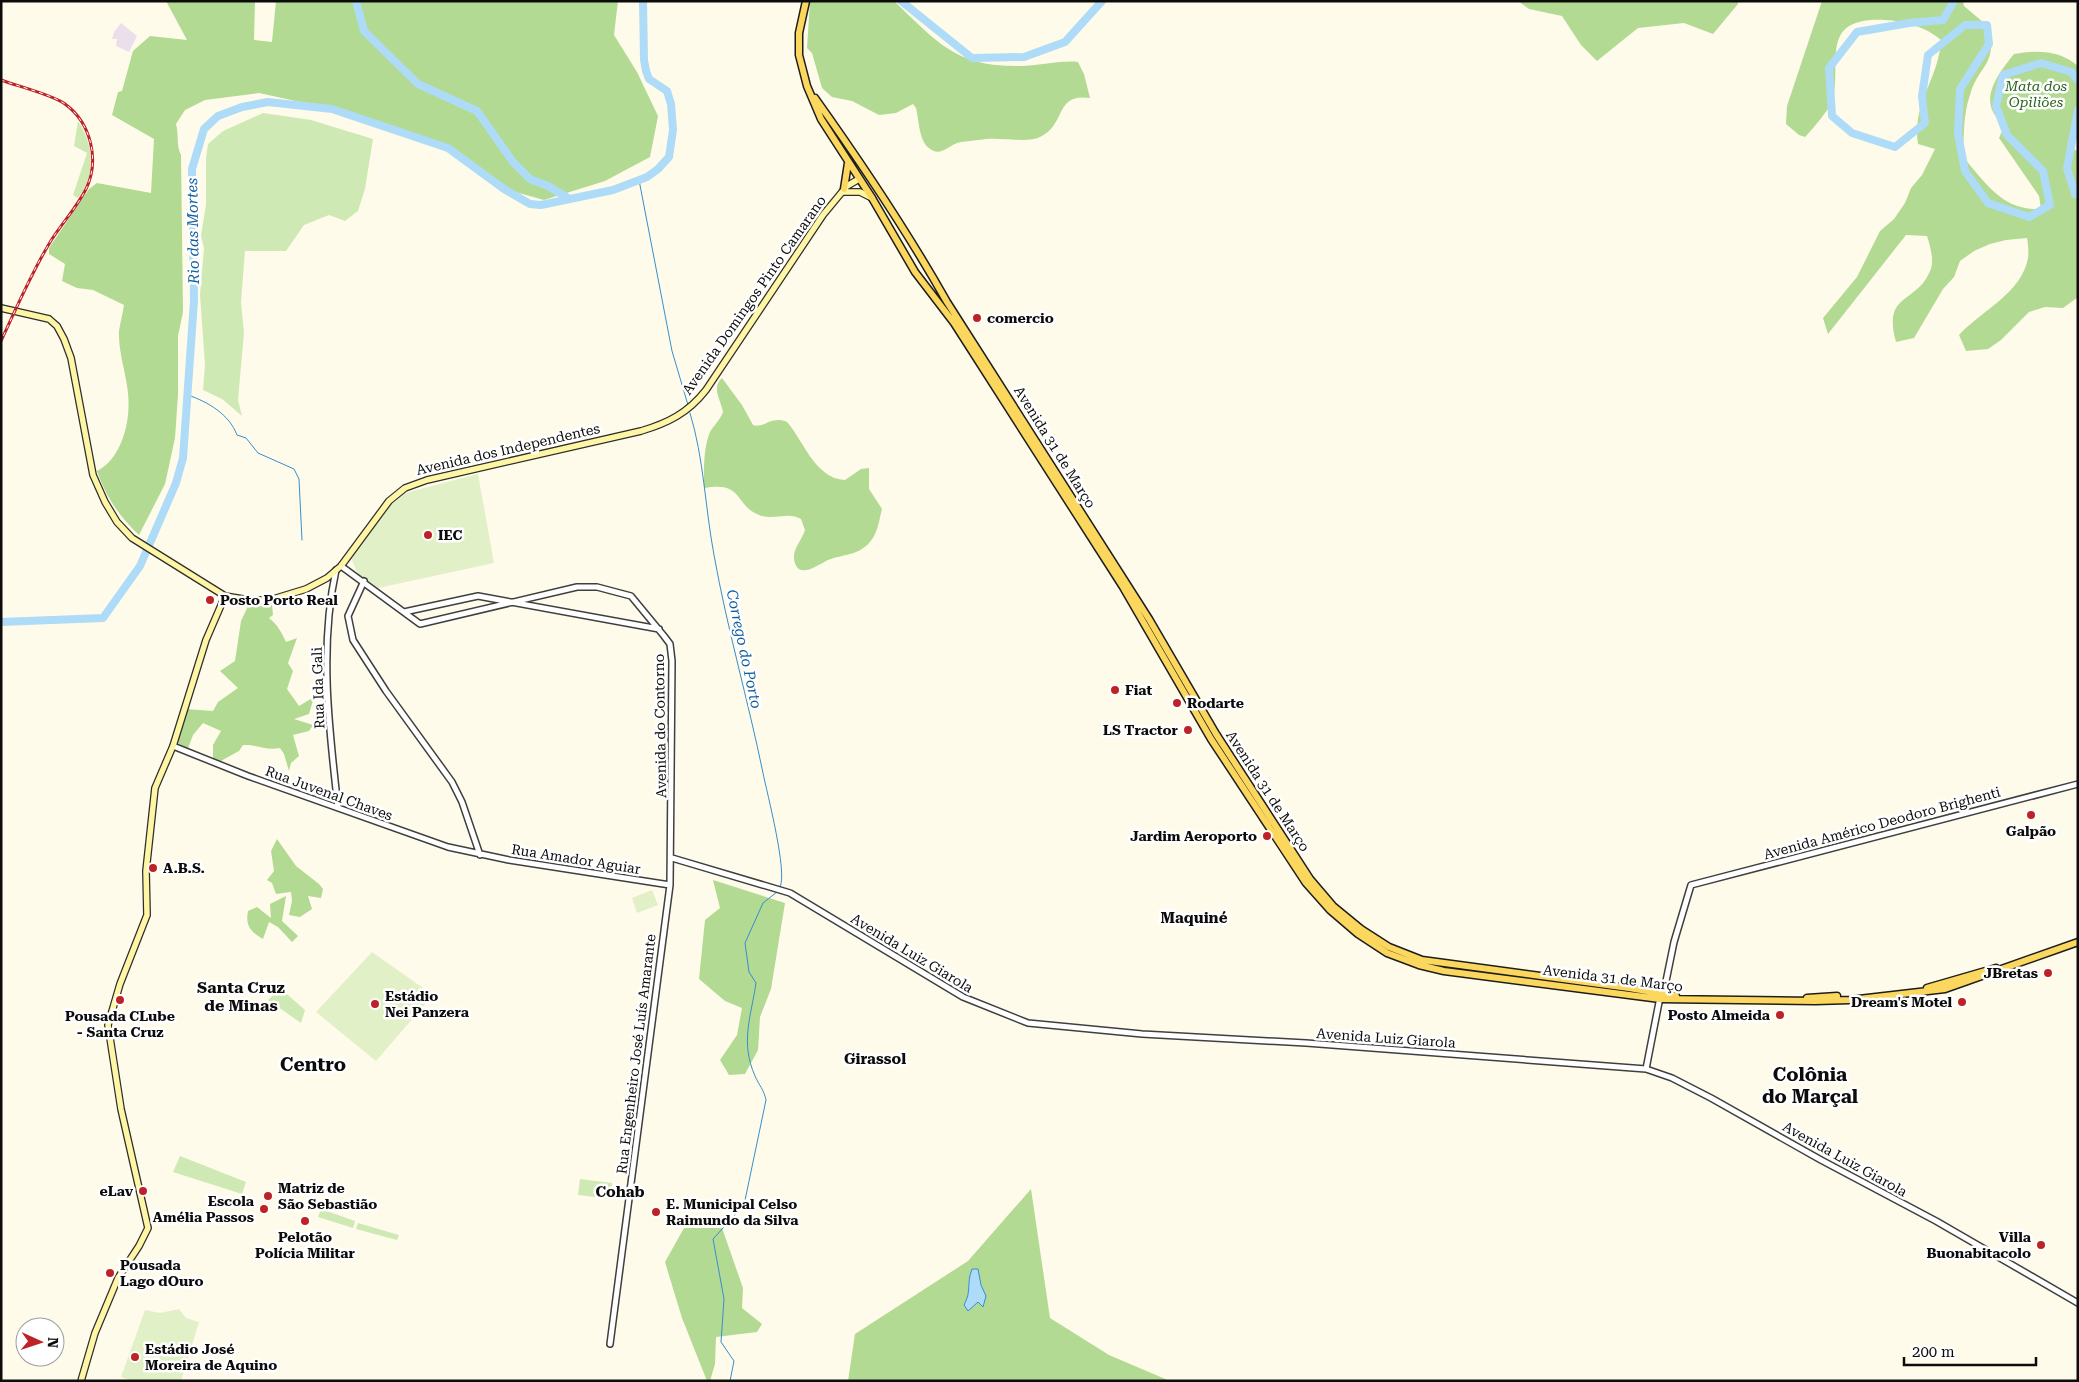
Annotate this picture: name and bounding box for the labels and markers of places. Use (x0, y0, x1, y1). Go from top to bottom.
place label: comercio (987, 310, 1054, 326)
marker: comercio (971, 312, 983, 324)
place label: IEC (438, 527, 463, 543)
marker: IEC (422, 529, 434, 541)
place label: Posto Porto Real (220, 592, 338, 608)
marker: Posto Porto Real (204, 594, 216, 606)
place label: Fiat (1125, 682, 1153, 698)
marker: Fiat (1109, 684, 1121, 696)
place label: Rodarte (1187, 695, 1244, 711)
marker: Rodarte (1171, 697, 1183, 709)
place label: LS Tractor (1103, 722, 1179, 738)
marker: LS Tractor (1182, 724, 1194, 736)
marker: Galpão (2025, 809, 2037, 821)
place label: Galpão (2006, 823, 2056, 839)
place label: Jardim Aeroporto (1130, 828, 1257, 844)
marker: Jardim Aeroporto (1261, 830, 1273, 842)
place label: A.B.S. (163, 860, 205, 876)
marker: A.B.S. (147, 862, 159, 874)
place label: JBretas (1984, 965, 2038, 981)
marker: JBretas (2042, 967, 2054, 979)
place label: Estádio Nei Panzera (385, 988, 470, 1020)
marker: Pousada CLube - Santa Cruz (114, 994, 126, 1006)
place label: Dream's Motel (1851, 994, 1952, 1010)
marker: Dream's Motel (1956, 996, 1968, 1008)
marker: Estádio Nei Panzera (369, 998, 381, 1010)
place label: Posto Almeida (1668, 1007, 1771, 1023)
place label: Pousada CLube - Santa Cruz (65, 1008, 175, 1040)
marker: Posto Almeida (1774, 1009, 1786, 1021)
place label: Matriz de São Sebastião (278, 1180, 377, 1212)
place label: eLav (99, 1183, 134, 1199)
marker: eLav (137, 1185, 149, 1197)
marker: Matriz de São Sebastião (262, 1190, 274, 1202)
place label: Escola Amélia Passos (153, 1193, 255, 1225)
place label: E. Municipal Celso Raimundo da Silva (666, 1196, 799, 1228)
marker: Escola Amélia Passos (258, 1203, 270, 1215)
marker: E. Municipal Celso Raimundo da Silva (650, 1206, 662, 1218)
marker: Pelotão Polícia Militar (299, 1215, 311, 1227)
place label: Pelotão Polícia Militar (255, 1229, 356, 1261)
place label: Villa Buonabitacolo (1927, 1229, 2032, 1261)
marker: Villa Buonabitacolo (2035, 1239, 2047, 1251)
place label: Pousada Lago dOuro (120, 1257, 204, 1289)
marker: Pousada Lago dOuro (104, 1267, 116, 1279)
place label: Estádio José Moreira de Aquino (145, 1341, 277, 1373)
marker: Estádio José Moreira de Aquino (129, 1351, 141, 1363)

